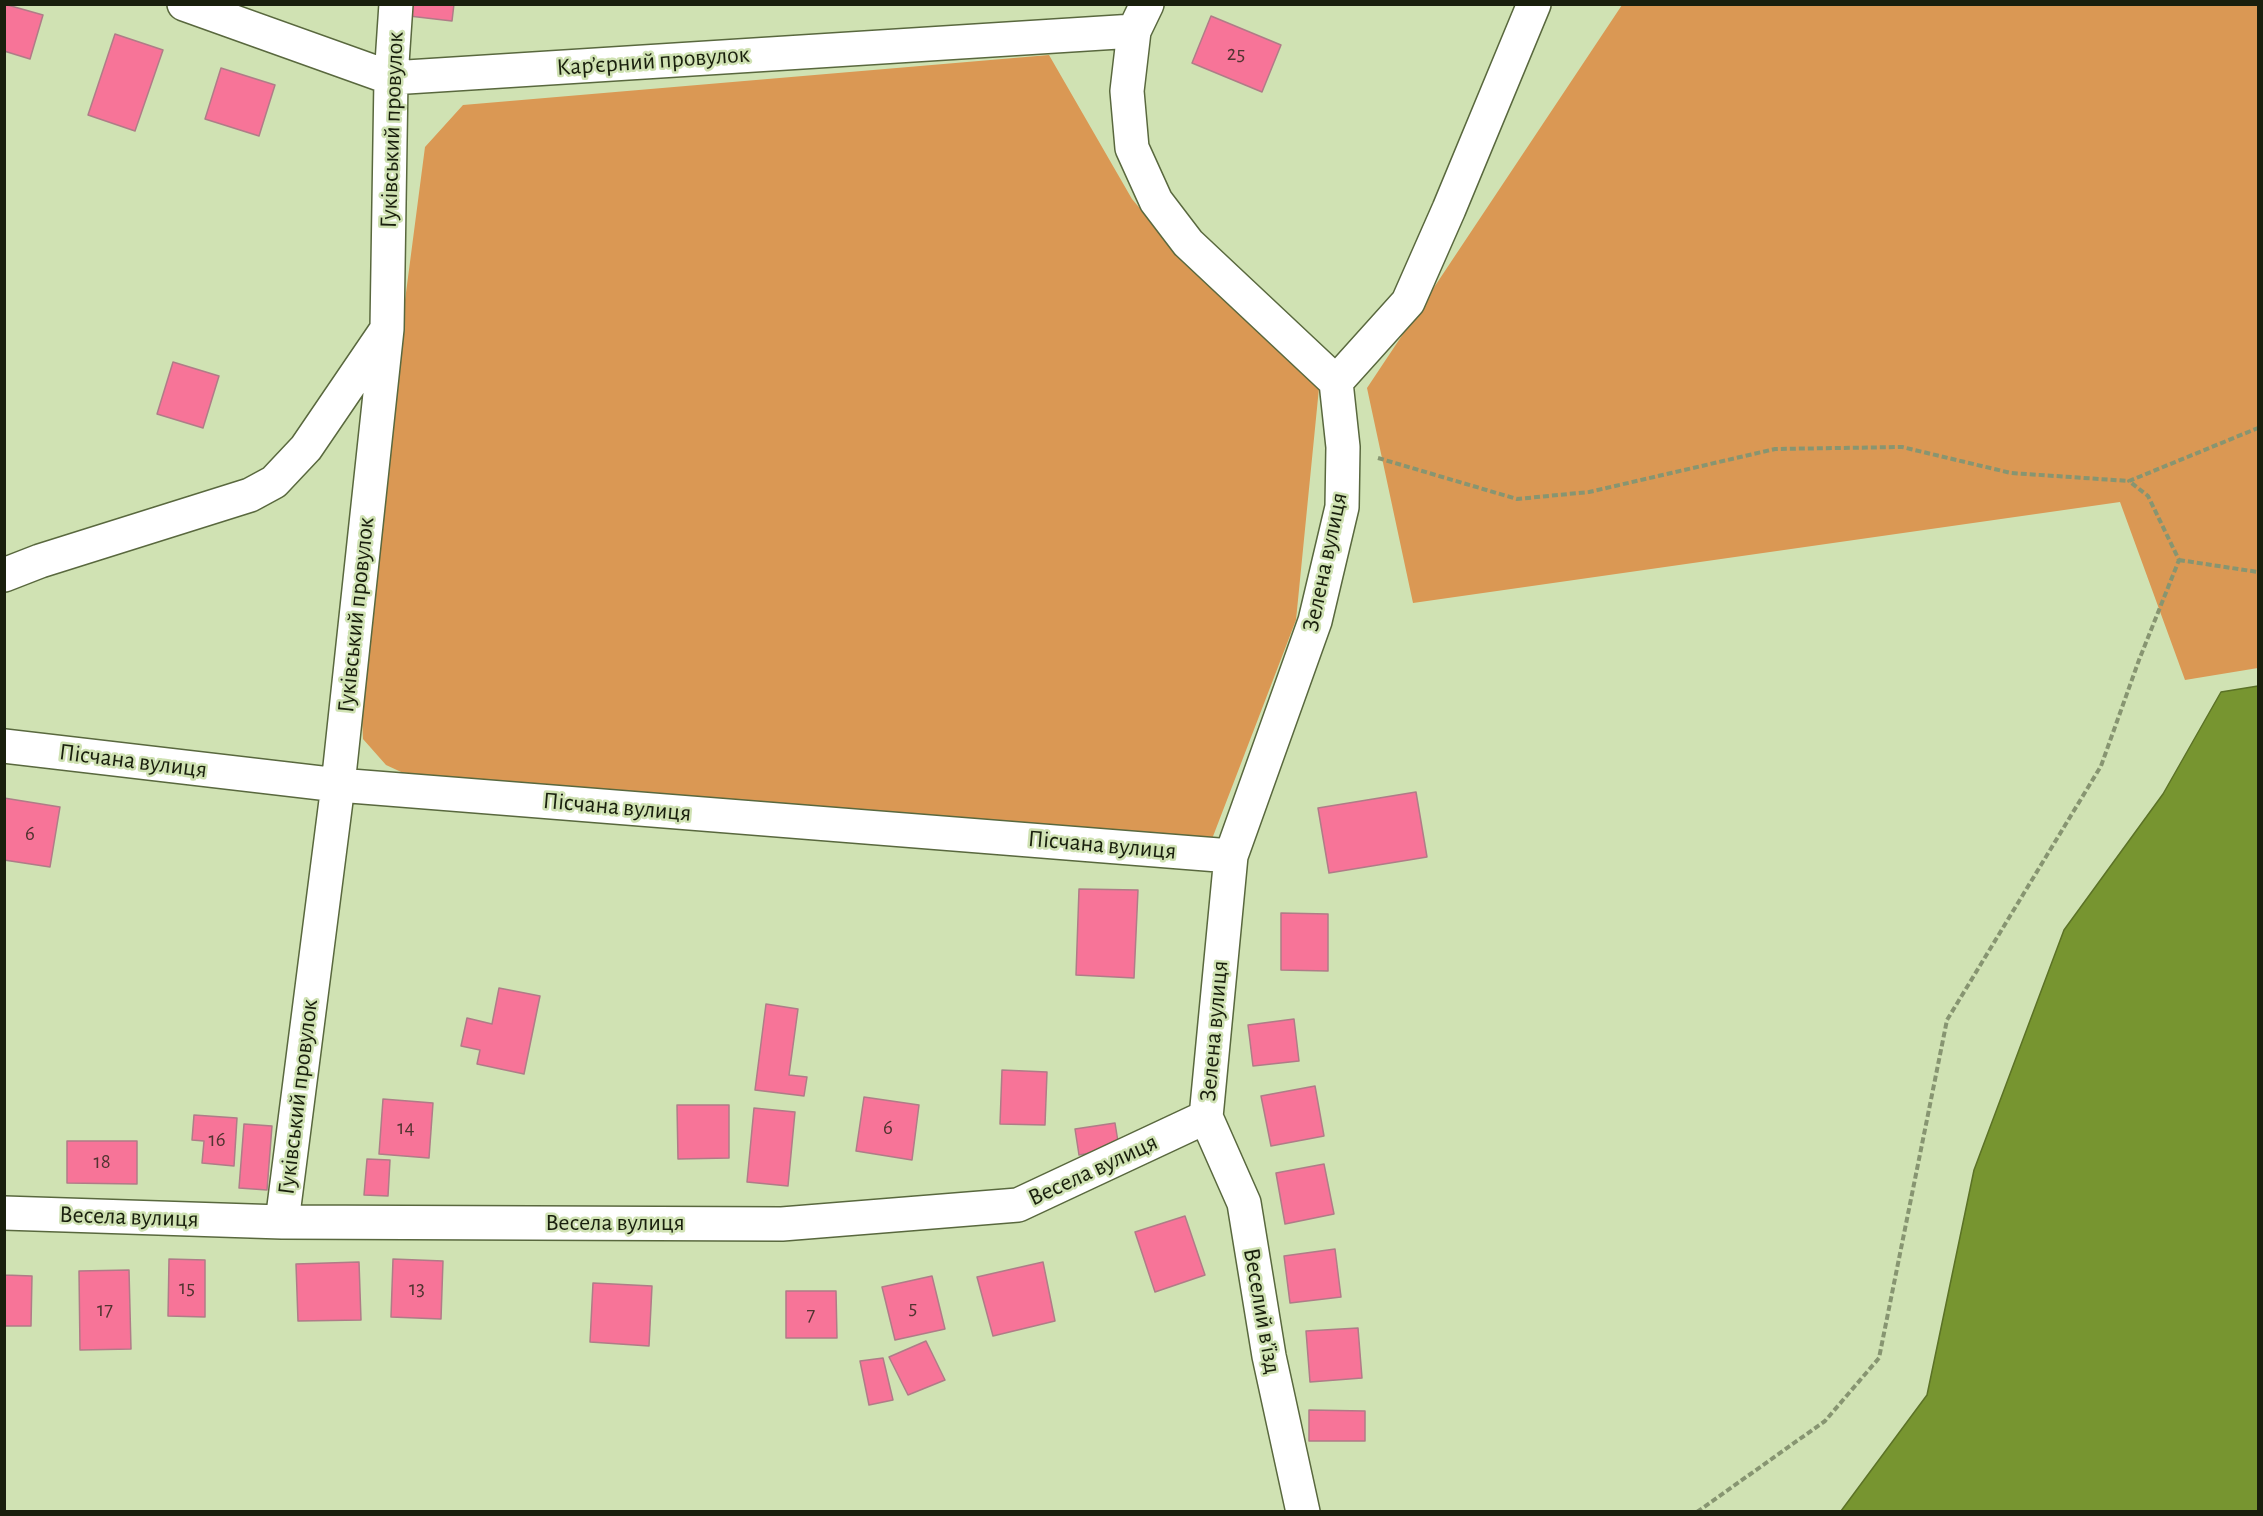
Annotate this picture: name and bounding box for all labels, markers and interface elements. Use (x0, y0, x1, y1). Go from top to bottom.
street label: Гуківський провулок (374, 31, 410, 229)
street label: Кар’єрний провулок (556, 40, 750, 82)
house number: 25 (1227, 41, 1245, 67)
street label: Зелена вулиця (1296, 490, 1354, 634)
street label: Гуківський провулок (331, 516, 381, 714)
street label: Пісчана вулиця (57, 738, 209, 784)
street label: Пісчана вулиця (542, 786, 692, 828)
house number: 6 (25, 821, 35, 847)
street label: Пісчана вулиця (1027, 824, 1177, 866)
street label: Зелена вулиця (1193, 959, 1235, 1103)
street label: Гуківський провулок (272, 998, 324, 1196)
house number: 14 (397, 1115, 415, 1141)
house number: 6 (883, 1115, 893, 1141)
house number: 16 (208, 1127, 226, 1153)
street label: Весела вулиця (1024, 1127, 1162, 1213)
house number: 18 (93, 1149, 111, 1175)
street label: Весела вулиця (59, 1200, 199, 1234)
street label: Весела вулиця (545, 1209, 685, 1237)
street label: Веселий в’їзд (1237, 1246, 1287, 1376)
house number: 15 (179, 1275, 195, 1301)
house number: 13 (409, 1276, 425, 1302)
house number: 5 (909, 1295, 917, 1321)
house number: 17 (97, 1297, 113, 1323)
house number: 7 (807, 1302, 815, 1328)

